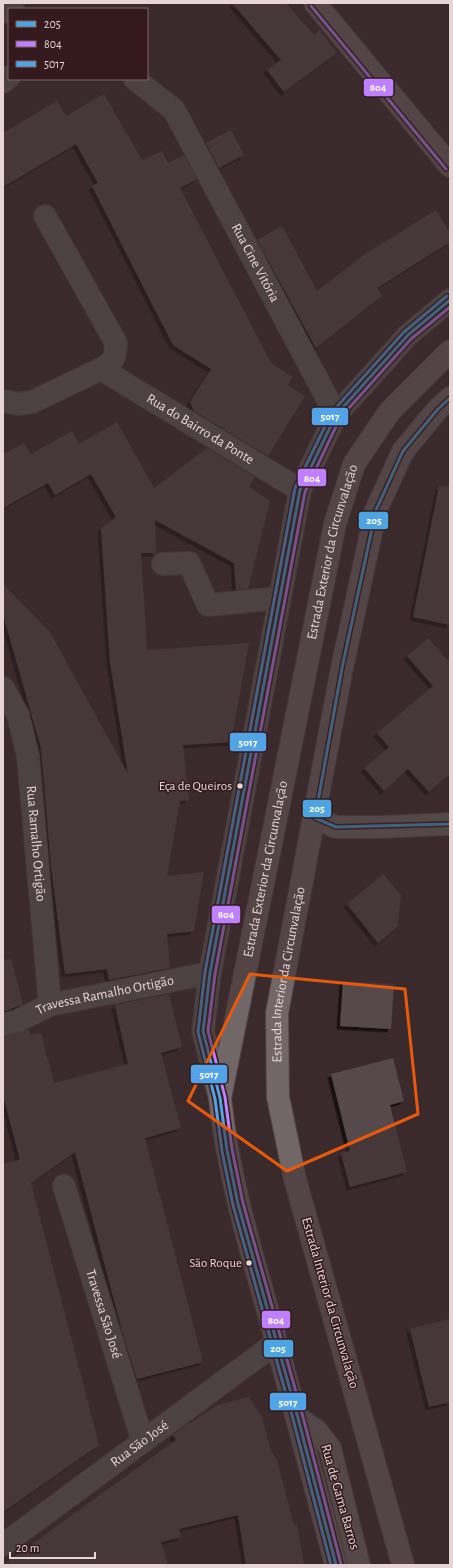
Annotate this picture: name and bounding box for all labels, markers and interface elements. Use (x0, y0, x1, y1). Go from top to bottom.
legend (8, 8, 148, 80)
text: 205 (44, 18, 61, 30)
text: 804 (44, 38, 62, 50)
text: 5017 (44, 58, 64, 70)
line badge: 804 (363, 78, 394, 97)
text: 804 (370, 82, 387, 93)
street label: Rua Cine Vitória (229, 221, 282, 305)
street label: Rua do Bairro da Ponte (144, 391, 256, 467)
line badge: 5017 (311, 407, 349, 426)
text: 5017 (320, 411, 340, 422)
street label: Estrada Exterior da Circunvalação (305, 463, 360, 641)
line badge: 804 (297, 468, 327, 487)
text: 804 (304, 473, 321, 484)
line badge: 205 (358, 511, 389, 530)
text: 205 (366, 515, 382, 526)
line badge: 5017 (229, 732, 267, 752)
text: 5017 (238, 737, 258, 748)
place label: Eça de Queiros (159, 780, 232, 793)
street label: Estrada Exterior da Circunvalação (241, 780, 290, 959)
marker: Eça de Queiros (235, 781, 245, 791)
street label: Rua Ramalho Ortigão (24, 785, 48, 902)
line badge: 205 (302, 799, 332, 818)
text: 205 (309, 803, 325, 814)
street label: Estrada Interior da Circunvalação (270, 886, 308, 1063)
line badge: 804 (211, 905, 241, 924)
text: 804 (218, 909, 235, 920)
street label: Travessa Ramalho Ortigão (34, 973, 175, 1018)
line badge: 5017 (190, 1064, 228, 1084)
text: 5017 (199, 1069, 219, 1080)
street label: Estrada Interior da Circunvalação (299, 1216, 361, 1390)
place label: São Roque (189, 1257, 242, 1270)
marker: São Roque (244, 1258, 254, 1268)
street label: Travessa São José (83, 1268, 124, 1360)
line badge: 804 (261, 1310, 291, 1329)
text: 804 (268, 1315, 285, 1326)
line badge: 205 (263, 1339, 294, 1358)
text: 205 (270, 1343, 286, 1354)
line badge: 5017 (269, 1392, 307, 1411)
text: 5017 (278, 1397, 298, 1408)
street label: Rua São José (108, 1418, 171, 1470)
street label: Rua de Gama Barros (318, 1443, 362, 1551)
scale bar (10, 1534, 95, 1560)
text: 20 m (16, 1542, 39, 1554)

